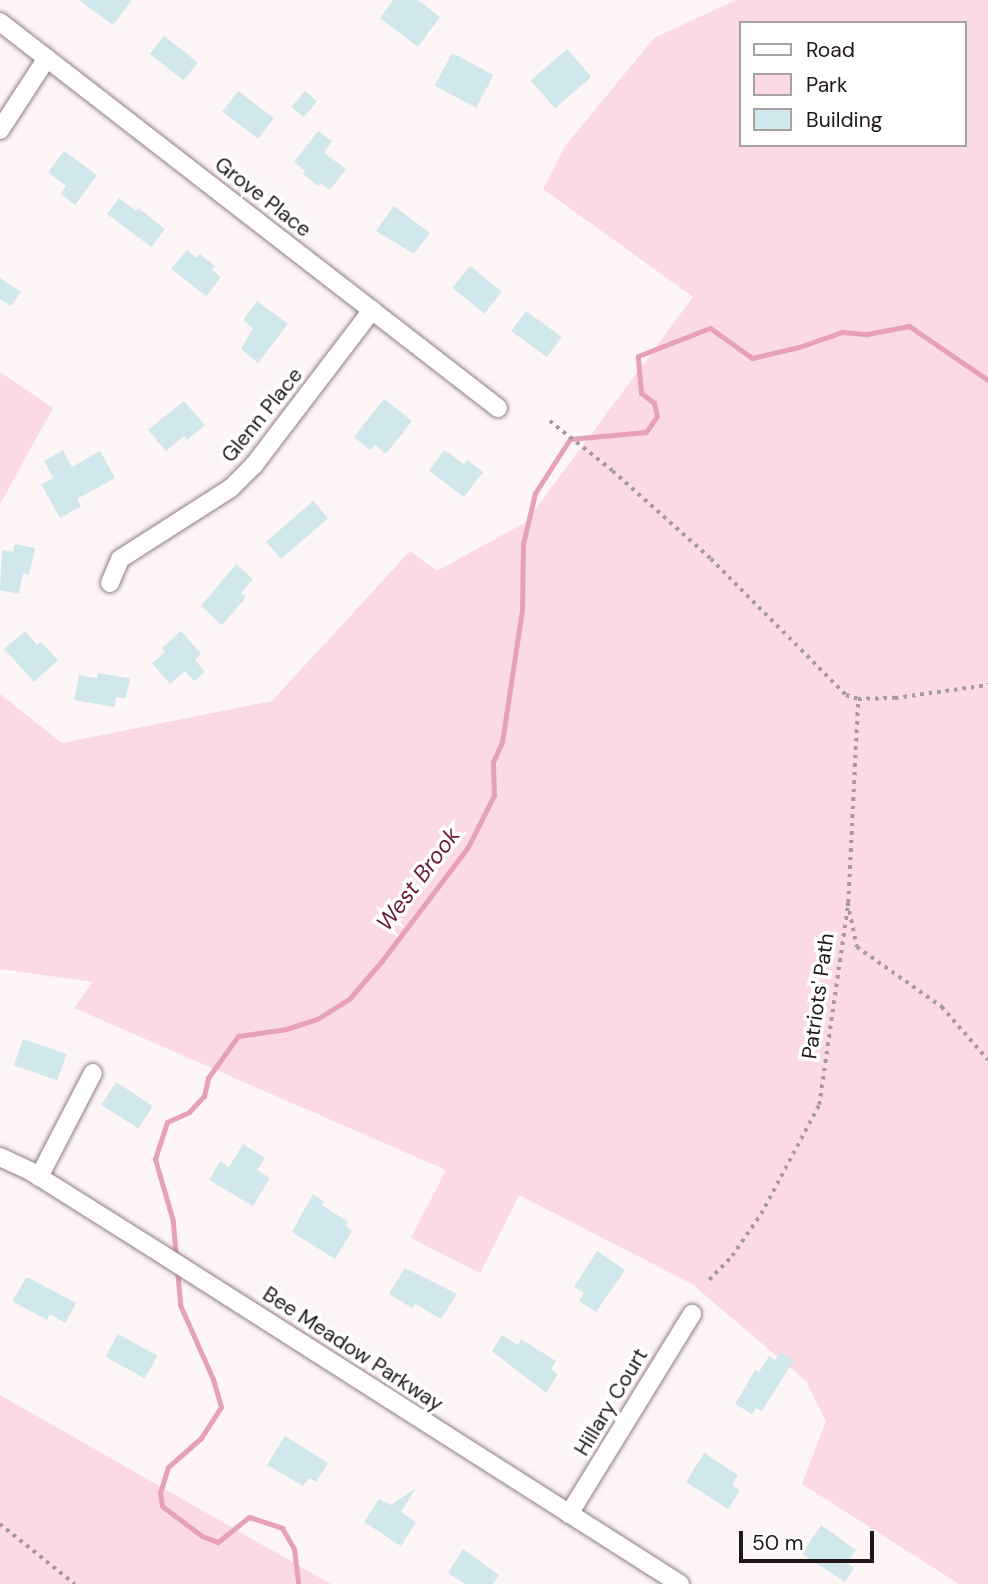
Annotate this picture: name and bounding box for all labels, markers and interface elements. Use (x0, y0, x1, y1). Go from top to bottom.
legend (740, 21, 967, 147)
text: Road (806, 36, 855, 64)
text: Park (806, 71, 847, 99)
text: Building (806, 106, 882, 134)
street label: Grove Place (210, 152, 316, 242)
street label: Glenn Place (216, 363, 308, 467)
water label: West Brook (370, 822, 466, 936)
street label: Patriots' Path (797, 931, 839, 1061)
street label: Bee Meadow Parkway (258, 1281, 448, 1417)
street label: Hillary Court (569, 1344, 653, 1460)
scale bar (743, 1518, 878, 1562)
text: 50 m (752, 1529, 803, 1557)

